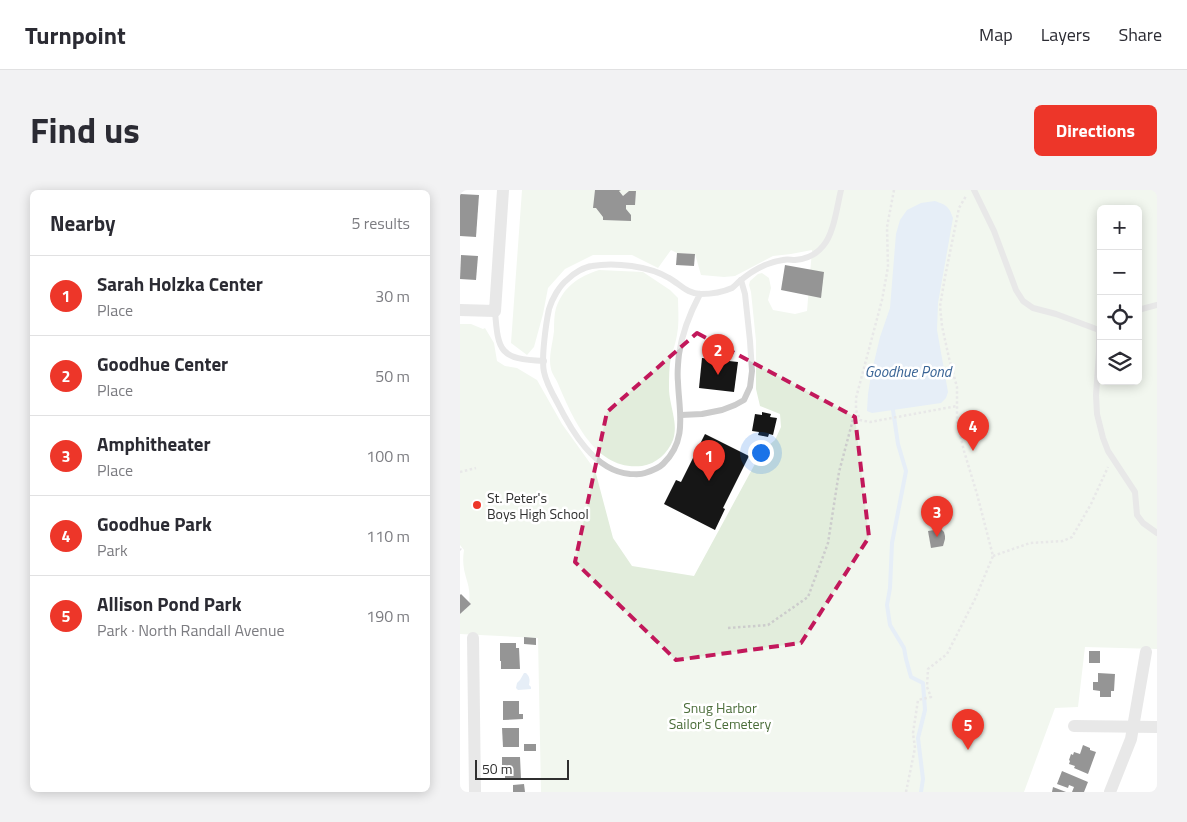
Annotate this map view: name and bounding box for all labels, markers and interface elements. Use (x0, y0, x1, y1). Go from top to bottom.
text: Turnpoint (25, 17, 126, 53)
text: Map (979, 21, 1013, 48)
text: Layers (1041, 21, 1090, 48)
text: Share (1118, 21, 1162, 48)
text: Find us (30, 103, 140, 157)
button: Directions (1034, 105, 1157, 156)
map controls (1097, 205, 1142, 385)
button: + (1097, 205, 1142, 250)
text: Nearby (50, 207, 115, 239)
text: 5 results (351, 211, 410, 235)
button: − (1097, 250, 1142, 295)
text: Sarah Holzka Center (97, 269, 263, 298)
text: 1 (62, 284, 70, 308)
text: 30 m (375, 284, 410, 308)
button: locate (1097, 295, 1142, 340)
text: Place (97, 298, 133, 322)
pin: 2 (702, 334, 734, 375)
button: layers (1097, 340, 1142, 385)
text: Goodhue Center (97, 349, 228, 378)
water label: Goodhue Pond (865, 360, 953, 383)
text: 2 (62, 364, 70, 388)
text: 50 m (375, 364, 410, 388)
text: Place (97, 378, 133, 402)
pin: 4 (957, 410, 989, 451)
text: Amphitheater (97, 429, 211, 458)
pin: 1 (693, 440, 725, 481)
your location (748, 440, 774, 466)
text: 3 (62, 444, 70, 468)
text: 100 m (366, 444, 410, 468)
text: Place (97, 458, 133, 482)
place label: St. Peter's Boys High School (487, 487, 589, 524)
pin: 3 (921, 496, 953, 537)
marker: St. Peter's Boys High School (471, 499, 483, 511)
text: Goodhue Park (97, 509, 212, 538)
text: 4 (62, 524, 70, 548)
text: 110 m (366, 524, 410, 548)
text: Park (97, 538, 128, 562)
text: Allison Pond Park (97, 589, 241, 618)
text: 5 (62, 604, 70, 628)
text: 190 m (366, 604, 410, 628)
text: Park · North Randall Avenue (97, 618, 285, 642)
park label: Snug Harbor Sailor's Cemetery (669, 697, 771, 734)
pin: 5 (952, 709, 984, 750)
scale bar (475, 757, 569, 780)
text: 50 m (482, 758, 512, 779)

